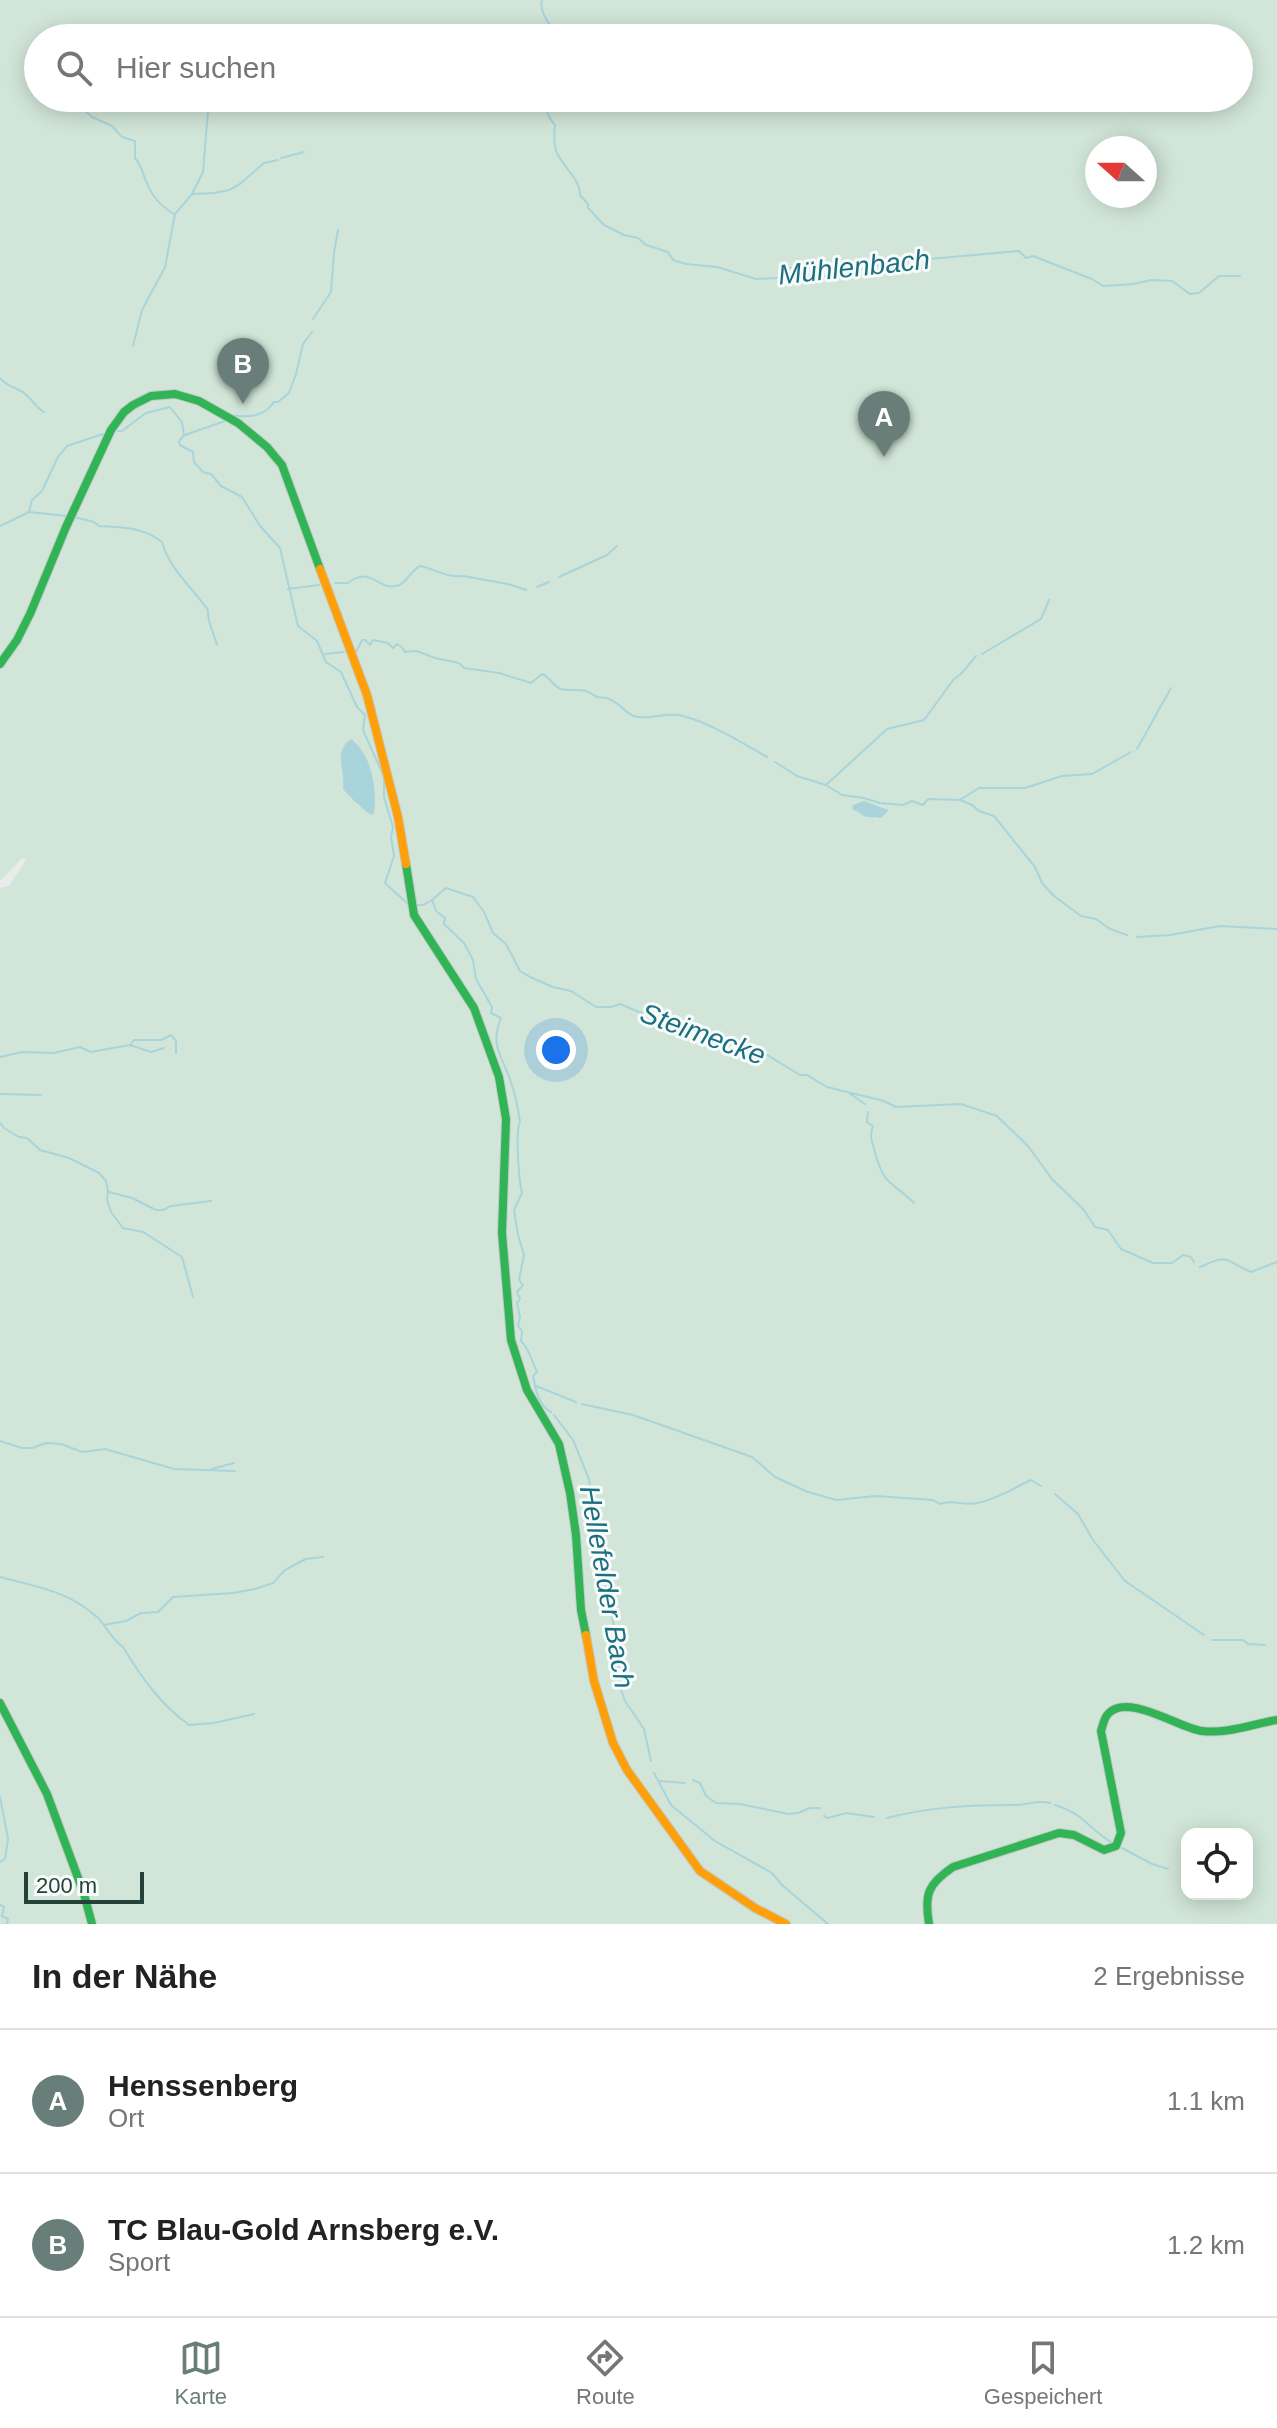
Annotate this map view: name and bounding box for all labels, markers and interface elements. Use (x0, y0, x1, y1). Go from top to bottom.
search box (24, 24, 1253, 112)
icon: search (52, 46, 96, 90)
text: Hier suchen (116, 51, 276, 84)
north arrow (1085, 136, 1157, 208)
water label: Mühlenbach (777, 244, 931, 290)
pin: B (217, 338, 269, 404)
pin: A (858, 391, 910, 457)
water label: Steimecke (636, 997, 770, 1071)
your location (536, 1030, 576, 1070)
water label: Hellefelder Bach (574, 1483, 640, 1691)
map controls (1181, 1828, 1253, 1900)
button: locate (1181, 1828, 1253, 1900)
scale bar (24, 1868, 144, 1904)
text: 200 m (36, 1873, 97, 1898)
text: In der Nähe (32, 1957, 217, 1995)
text: 2 Ergebnisse (1093, 1961, 1245, 1991)
text: Henssenberg (108, 2069, 298, 2102)
text: A (49, 2086, 67, 2116)
text: 1.1 km (1167, 2086, 1245, 2116)
text: Ort (108, 2103, 144, 2133)
text: TC Blau-Gold Arnsberg e.V. (108, 2213, 499, 2246)
text: B (49, 2230, 67, 2260)
text: 1.2 km (1167, 2230, 1245, 2260)
text: Sport (108, 2247, 170, 2277)
tab: Karte (175, 2336, 227, 2410)
tab: Route (576, 2336, 635, 2410)
tab: Gespeichert (984, 2336, 1102, 2410)

